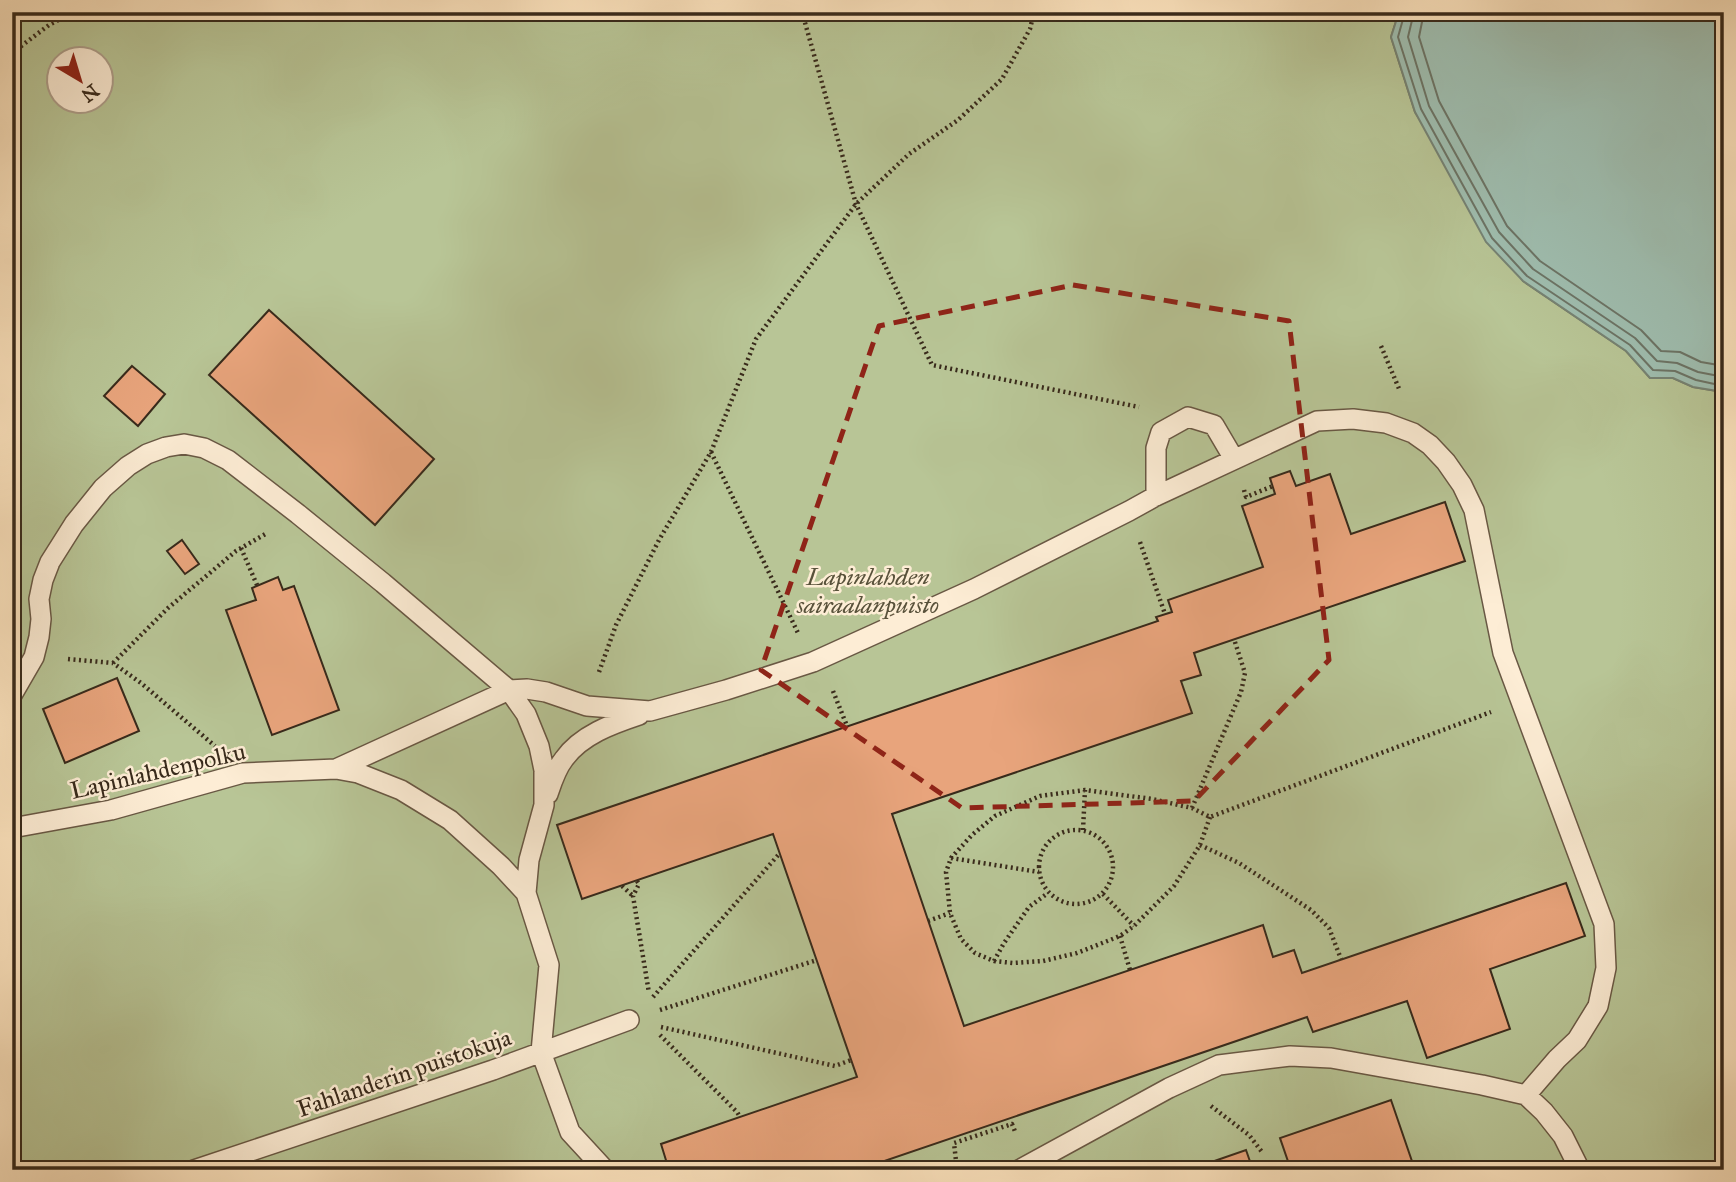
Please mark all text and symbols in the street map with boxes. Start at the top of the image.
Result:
north arrow [46,46,116,116]
text: N [77,79,104,107]
park label: Lapinlahden sairaalanpuisto [796,562,939,620]
street label: Lapinlahdenpolku [67,736,249,806]
street label: Fahlanderin puistokuja [293,1022,516,1124]

